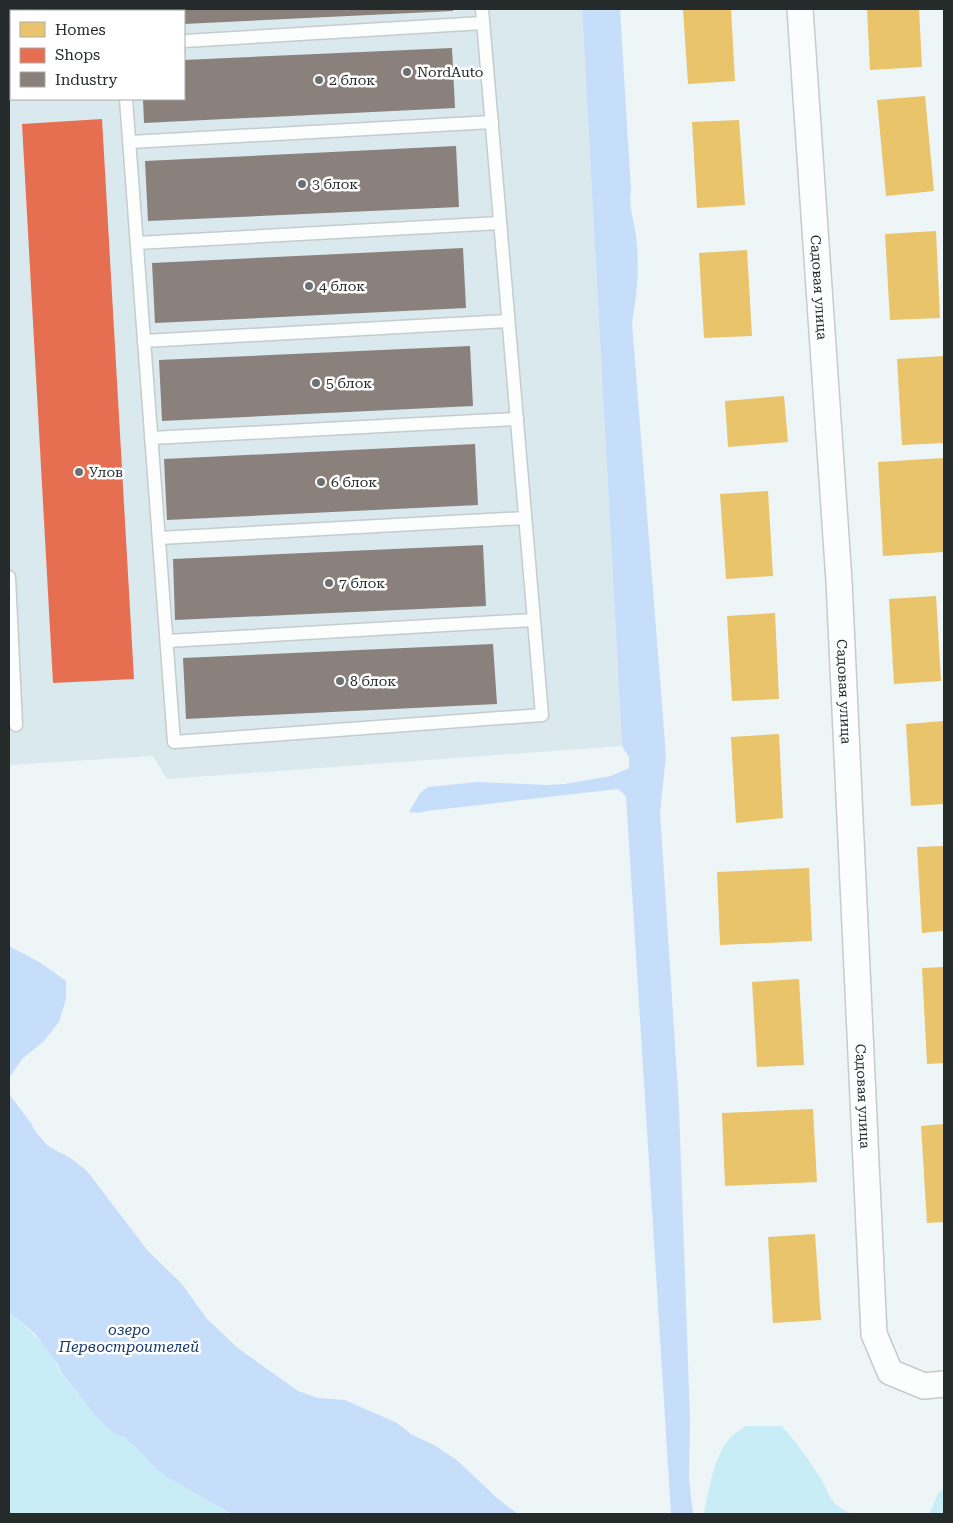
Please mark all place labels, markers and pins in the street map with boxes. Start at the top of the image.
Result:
place label: NordAuto [417,64,483,80]
marker: NordAuto [401,66,413,78]
place label: 2 блок [329,72,375,88]
marker: 2 блок [313,74,325,86]
place label: 3 блок [312,176,358,192]
marker: 3 блок [296,178,308,190]
place label: 4 блок [319,278,365,294]
marker: 4 блок [303,280,315,292]
place label: 5 блок [326,375,372,391]
marker: 5 блок [310,377,322,389]
place label: Улов [89,464,123,480]
marker: Улов [73,466,85,478]
place label: 6 блок [331,474,377,490]
marker: 6 блок [315,476,327,488]
place label: 7 блок [339,575,385,591]
marker: 7 блок [323,577,335,589]
place label: 8 блок [350,673,396,689]
marker: 8 блок [334,675,346,687]

